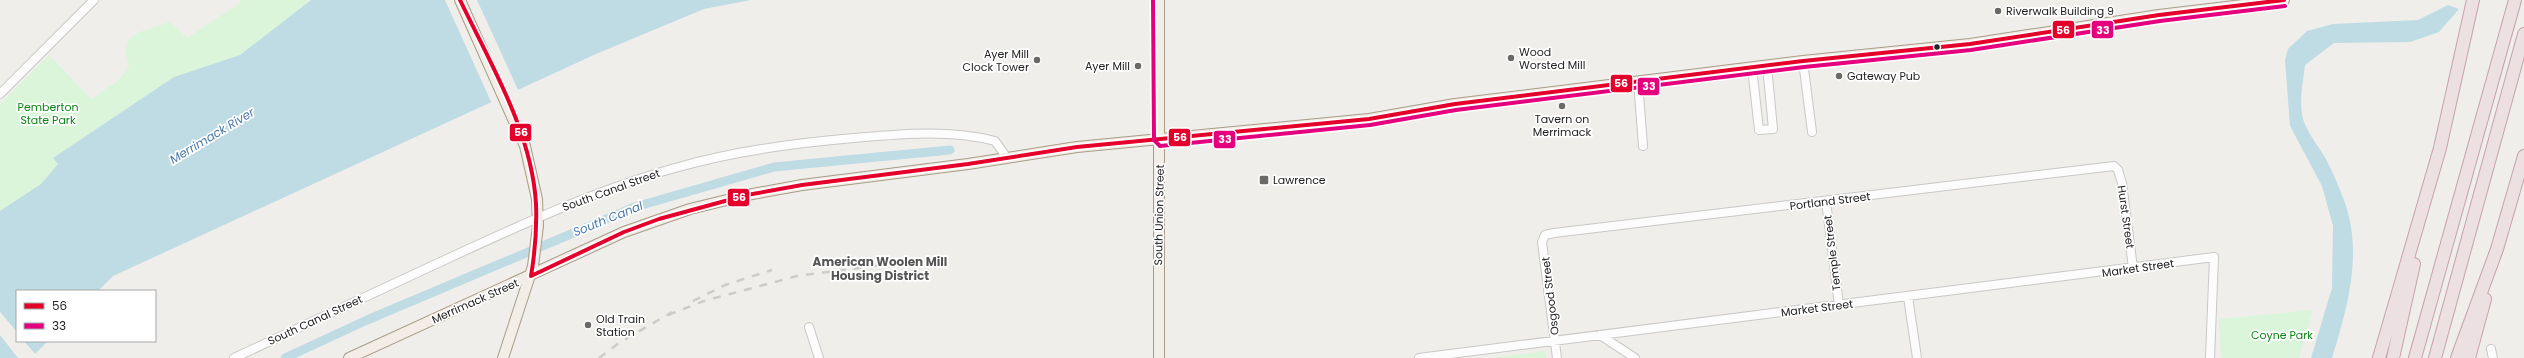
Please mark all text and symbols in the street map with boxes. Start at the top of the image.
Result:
place label: Riverwalk Building 9 [2006,3,2114,19]
marker: Riverwalk Building 9 [1993,6,2003,16]
line badge: 56 [2052,20,2075,39]
line badge: 33 [2091,20,2114,39]
text: 56 [2056,22,2070,38]
text: 33 [2096,22,2110,38]
unlabelled marker [1932,42,1942,52]
place label: Wood Worsted Mill [1519,44,1585,73]
place label: Ayer Mill Clock Tower [963,46,1029,75]
marker: Wood Worsted Mill [1506,53,1516,63]
marker: Ayer Mill Clock Tower [1032,55,1042,65]
place label: Ayer Mill [1085,58,1130,74]
marker: Ayer Mill [1133,61,1143,71]
place label: Gateway Pub [1847,68,1920,84]
marker: Gateway Pub [1834,71,1844,81]
line badge: 56 [1610,74,1633,93]
text: 56 [1614,75,1628,91]
line badge: 33 [1637,77,1660,96]
text: 33 [1642,78,1656,94]
park label: Pemberton State Park [18,99,78,128]
marker: Tavern on Merrimack [1557,101,1567,111]
water label: Merrimack River [166,103,258,168]
place label: Tavern on Merrimack [1533,111,1591,140]
line badge: 56 [509,123,532,142]
text: 56 [514,124,528,140]
line badge: 56 [1168,128,1191,147]
text: 56 [1173,129,1187,145]
line badge: 33 [1213,130,1236,149]
text: 33 [1218,131,1232,147]
street label: South Union Street [1150,164,1168,266]
street label: South Canal Street [560,165,662,215]
place label: Lawrence [1273,172,1326,188]
marker: Lawrence [1258,174,1270,186]
street label: Hurst Street [2114,184,2138,250]
line badge: 56 [727,188,750,207]
street label: Portland Street [1789,188,1871,214]
text: 56 [732,189,746,205]
water label: South Canal [570,197,645,240]
street label: Temple Street [1819,214,1845,292]
district label: American Woolen Mill Housing District [813,253,947,284]
street label: Market Street [2101,255,2175,281]
street label: Osgood Street [1537,256,1563,336]
street label: Merrimack Street [429,275,521,327]
legend [16,290,156,342]
street label: South Canal Street [265,291,365,349]
street label: Market Street [1780,296,1854,320]
text: 56 [52,297,67,314]
place label: Old Train Station [596,311,645,340]
text: 33 [52,317,66,334]
marker: Old Train Station [583,320,593,330]
park label: Coyne Park [2251,327,2313,343]

